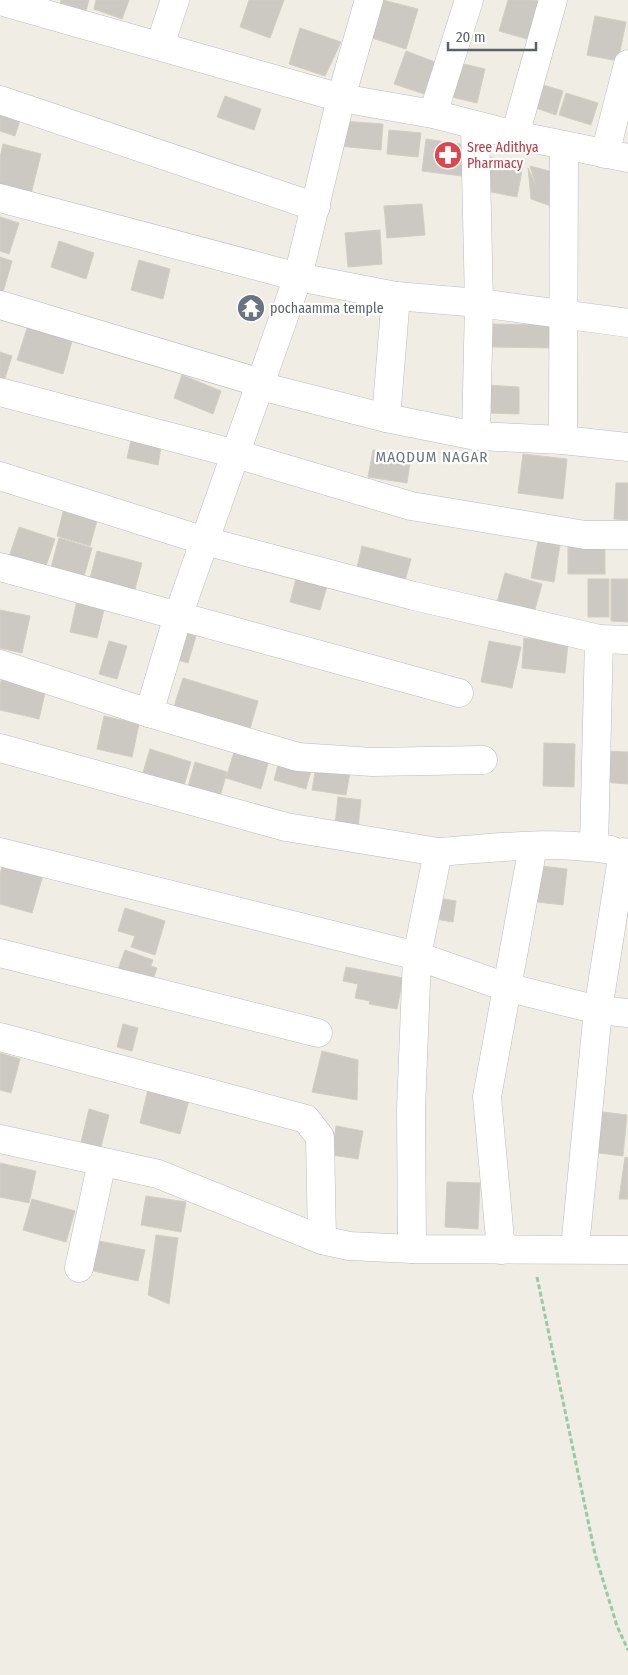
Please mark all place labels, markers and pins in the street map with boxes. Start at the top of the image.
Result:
place label: Sree Adithya Pharmacy [467,139,539,172]
pharmacy icon: Sree Adithya Pharmacy [433,140,463,170]
temple icon: pochaamma temple [236,293,266,323]
place label: pochaamma temple [270,300,384,317]

